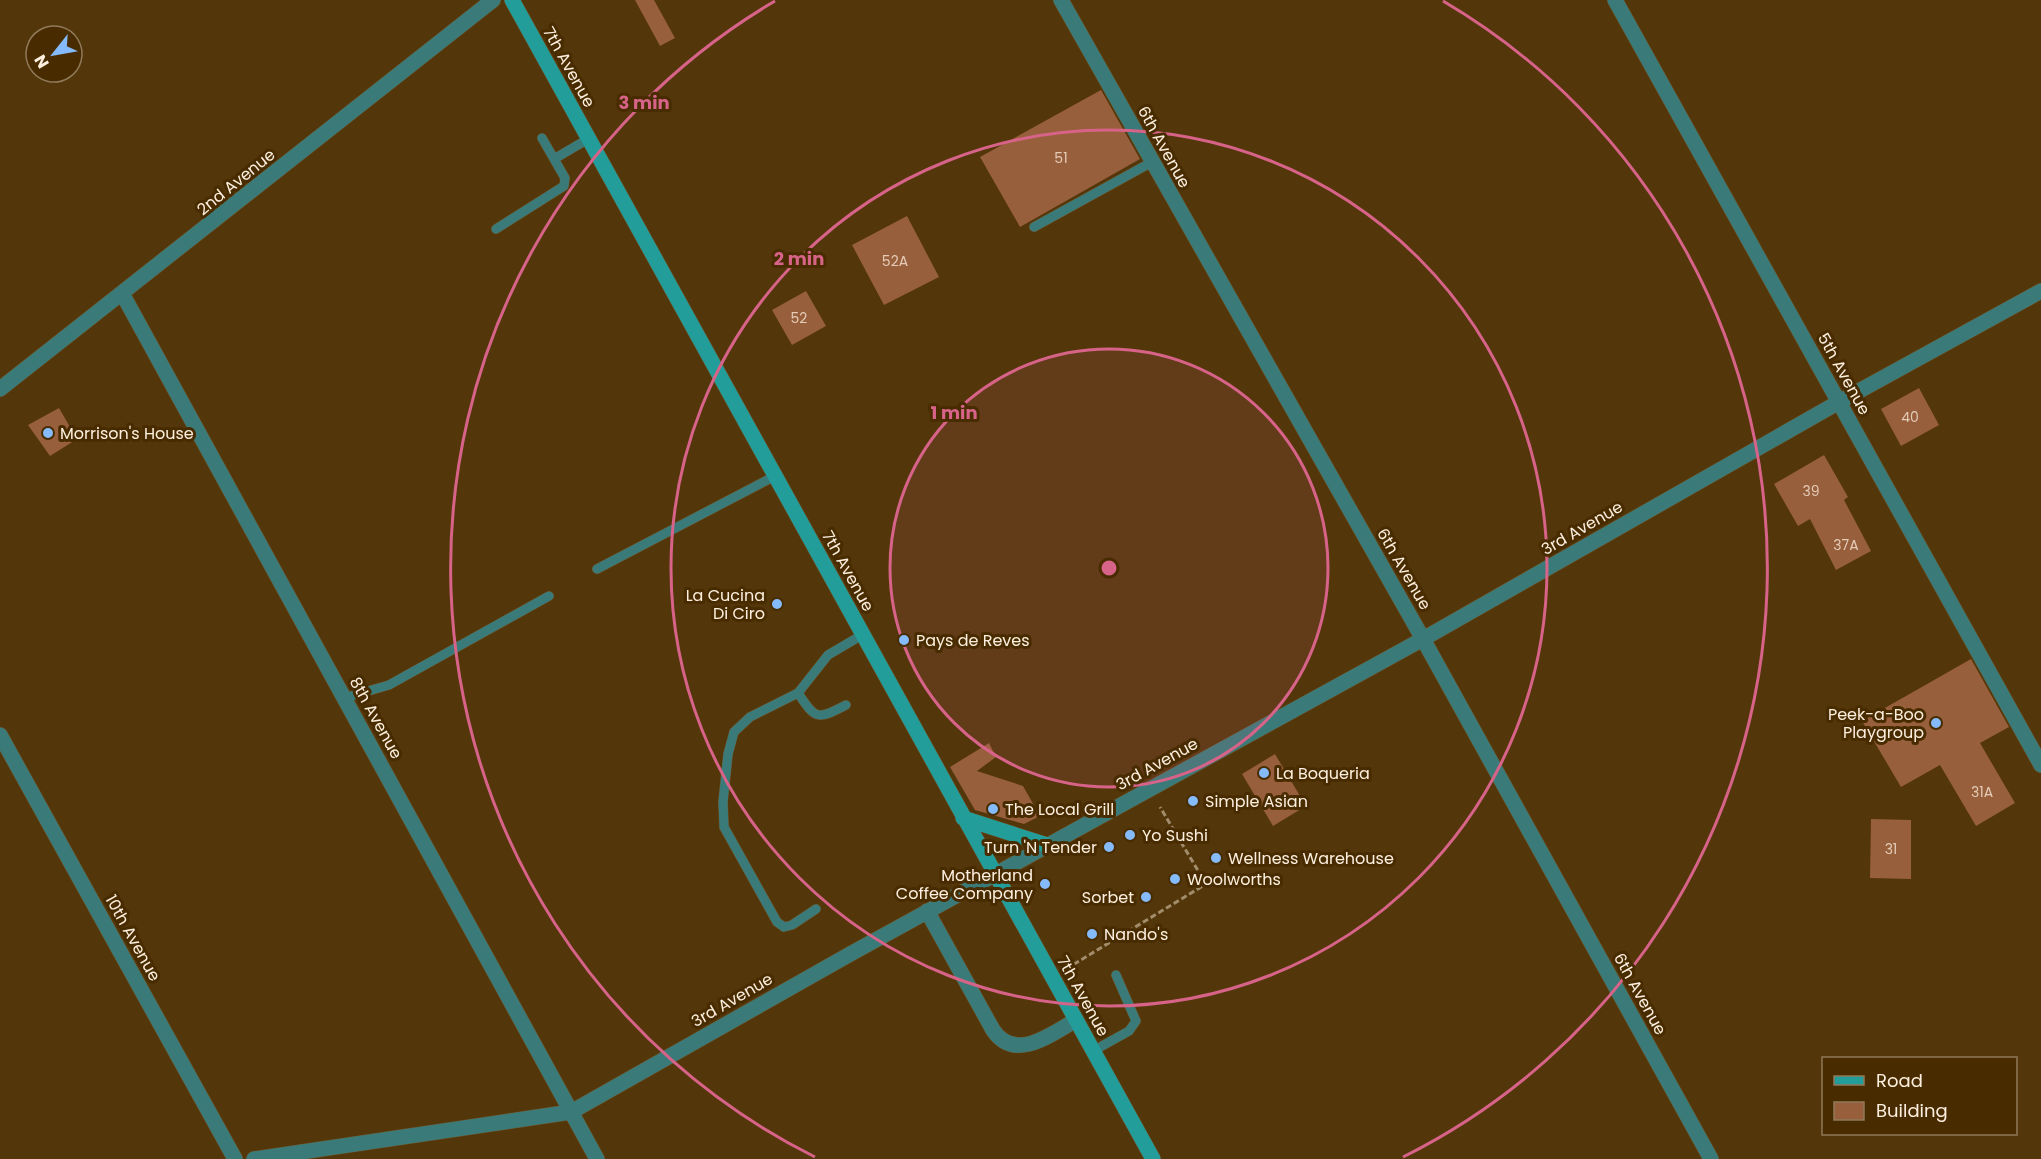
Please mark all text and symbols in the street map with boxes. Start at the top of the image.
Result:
street label: 7th Avenue [537,22,601,112]
north arrow [24,24,84,84]
text: N [29,50,55,73]
text: 3 min [618,90,670,115]
street label: 6th Avenue [1132,102,1196,192]
street label: 2nd Avenue [192,143,280,221]
house number: 51 [1054,148,1068,168]
text: 2 min [774,246,824,271]
house number: 52A [882,251,908,271]
house number: 52 [791,308,807,328]
street label: 5th Avenue [1812,329,1876,419]
text: 1 min [930,400,978,425]
house number: 40 [1901,407,1919,427]
place label: Morrison's House [60,422,194,445]
marker: Morrison's House [41,426,55,440]
house number: 39 [1802,481,1820,501]
street label: 3rd Avenue [1537,495,1627,561]
street label: 6th Avenue [1371,524,1437,614]
street label: 7th Avenue [816,526,880,616]
house number: 37A [1833,535,1859,555]
centre of rings [1099,558,1119,578]
place label: La Cucina Di Ciro [686,584,765,625]
marker: La Cucina Di Ciro [770,597,784,611]
place label: Pays de Reves [916,629,1030,652]
marker: Pays de Reves [897,633,911,647]
street label: 8th Avenue [344,673,408,763]
place label: Peek-a-Boo Playgroup [1828,703,1924,744]
marker: Peek-a-Boo Playgroup [1929,716,1943,730]
street label: 3rd Avenue [1112,732,1202,796]
place label: La Boqueria [1276,762,1370,785]
marker: La Boqueria [1257,766,1271,780]
house number: 31A [1971,782,1993,802]
place label: Simple Asian [1205,790,1308,813]
marker: Simple Asian [1186,794,1200,808]
place label: The Local Grill [1005,798,1114,821]
marker: The Local Grill [986,802,1000,816]
place label: Yo Sushi [1142,824,1208,847]
marker: Yo Sushi [1123,828,1137,842]
place label: Turn 'N Tender [984,836,1097,859]
house number: 31 [1885,839,1897,859]
marker: Turn 'N Tender [1102,840,1116,854]
place label: Wellness Warehouse [1228,847,1394,870]
marker: Wellness Warehouse [1209,851,1223,865]
place label: Motherland Coffee Company [896,864,1033,905]
place label: Woolworths [1187,868,1281,891]
marker: Woolworths [1168,872,1182,886]
marker: Motherland Coffee Company [1038,877,1052,891]
place label: Sorbet [1082,886,1134,909]
marker: Sorbet [1139,890,1153,904]
street label: 10th Avenue [100,891,166,985]
place label: Nando's [1104,923,1168,946]
marker: Nando's [1085,927,1099,941]
street label: 6th Avenue [1608,949,1672,1039]
street label: 7th Avenue [1051,951,1115,1041]
street label: 3rd Avenue [687,967,777,1033]
legend [1822,1057,2017,1135]
text: Road [1876,1068,1923,1093]
text: Building [1876,1098,1948,1123]

